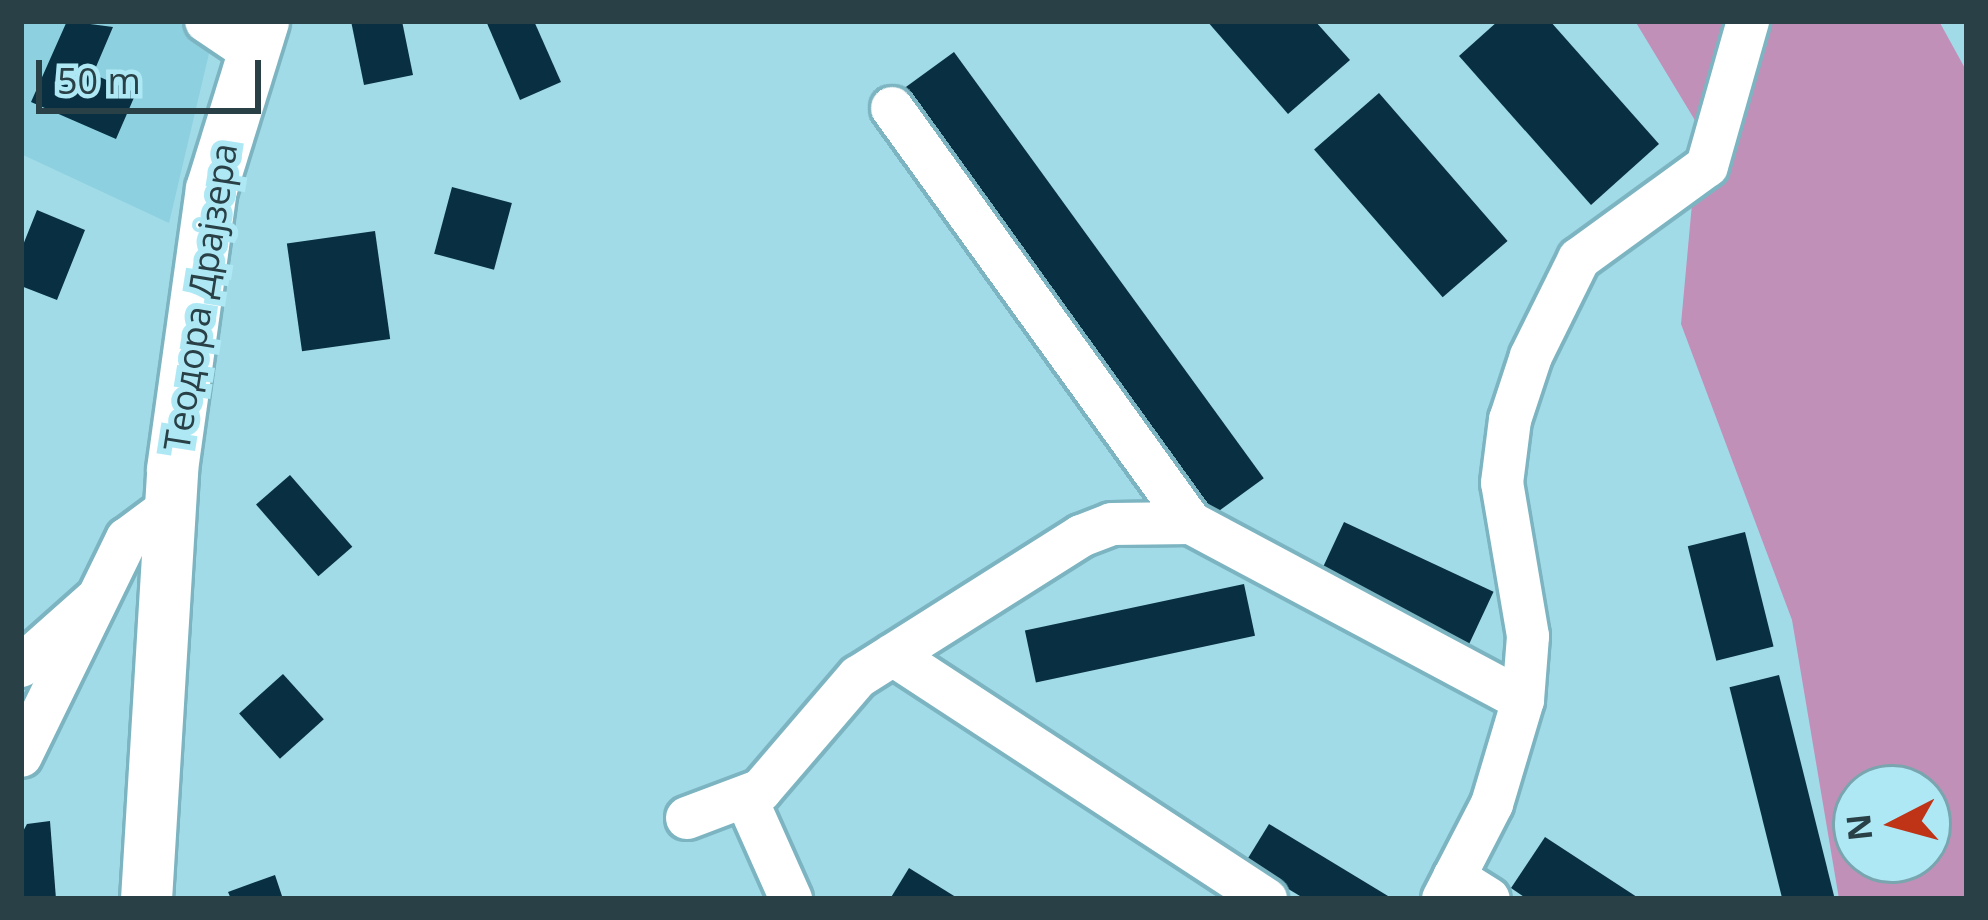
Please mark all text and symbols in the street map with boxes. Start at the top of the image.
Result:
scale bar [42,36,267,110]
text: 50 m [57,56,141,105]
street label: Теодора Драјзера [154,140,246,454]
north arrow [1832,764,1952,884]
text: N [1835,812,1882,843]

